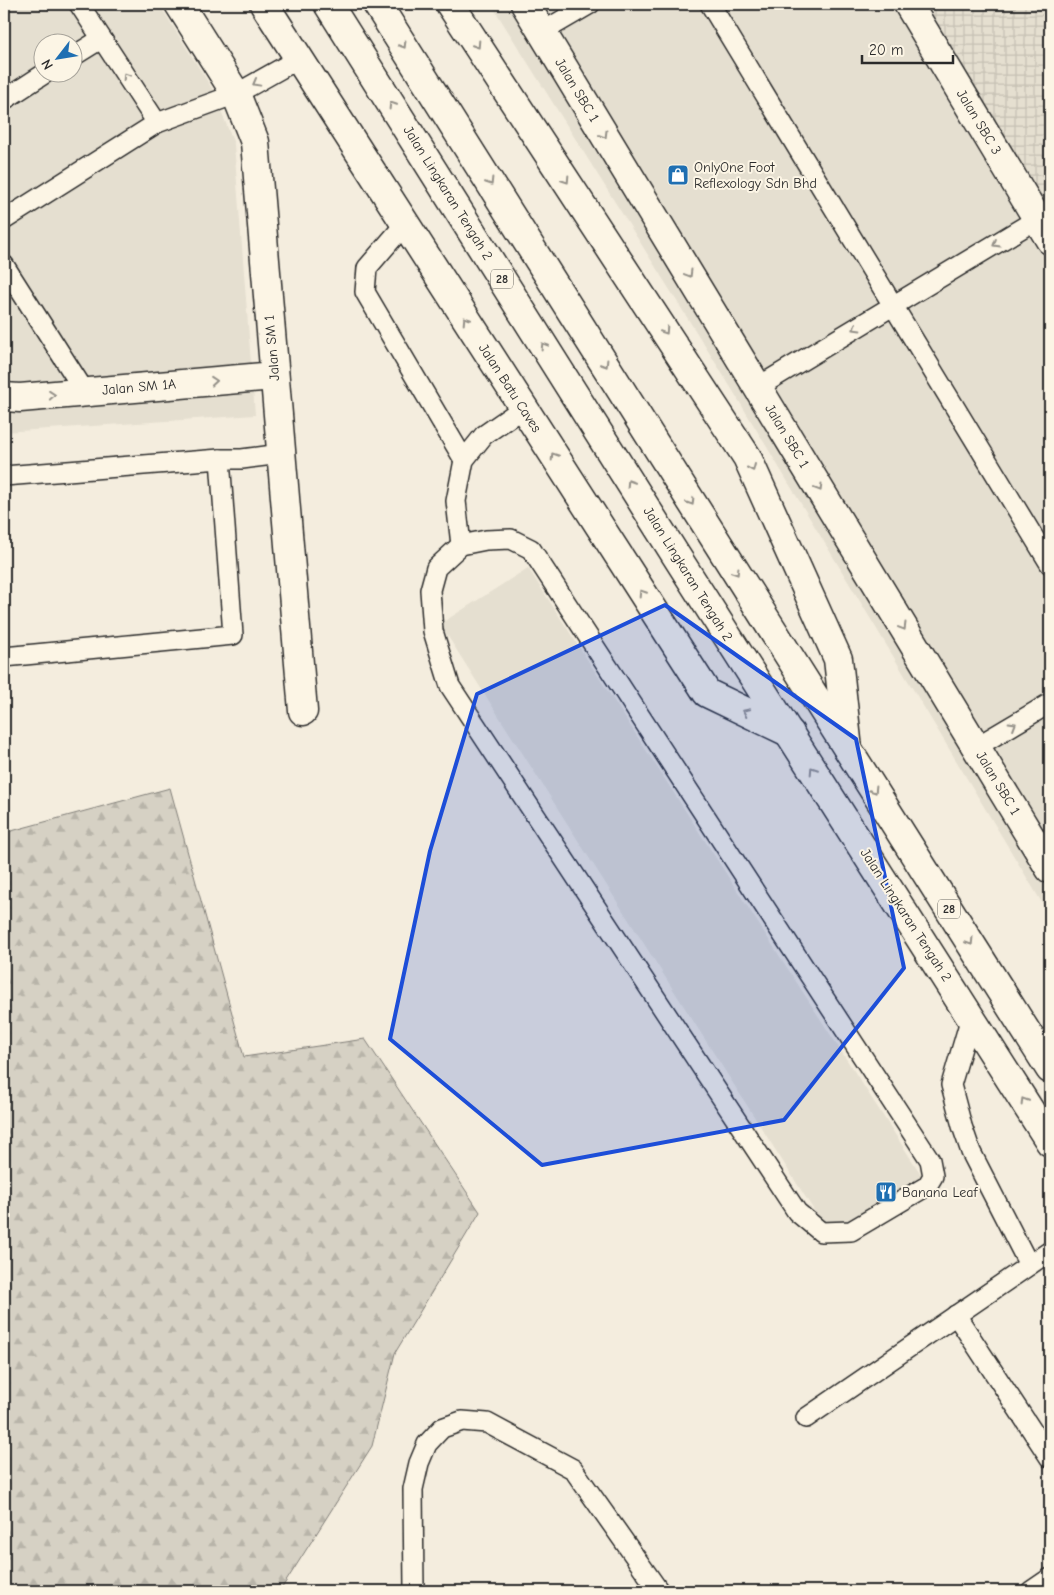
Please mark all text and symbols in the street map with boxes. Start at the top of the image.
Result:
north arrow [32,32,82,82]
scale bar [862,32,953,64]
one-way arrow [470,39,480,48]
one-way arrow [397,40,407,49]
text: 20 m [869,41,903,59]
street label: Jalan SBC 1 [551,55,603,125]
text: N [38,56,57,73]
one-way arrow [123,73,133,82]
one-way arrow [252,76,261,86]
street label: Jalan SBC 3 [953,86,1005,158]
one-way arrow [389,101,398,110]
street label: Jalan Lingkaran Tengah 2 [400,123,496,263]
one-way arrow [598,130,608,139]
place label: OnlyOne Foot Reflexology Sdn Bhd [694,159,817,192]
shop icon: OnlyOne Foot Reflexology Sdn Bhd [666,163,690,187]
one-way arrow [560,175,569,184]
one-way arrow [484,177,493,186]
one-way arrow [992,238,1001,248]
one-way arrow [682,269,692,278]
road number: 28 [491,270,513,288]
street label: Jalan SM 1 [261,314,283,382]
one-way arrow [463,316,472,325]
one-way arrow [853,321,862,331]
one-way arrow [658,325,668,334]
street label: Jalan Batu Caves [475,340,545,436]
one-way arrow [540,342,550,351]
one-way arrow [598,359,608,368]
street label: Jalan SM 1A [101,375,177,399]
one-way arrow [210,376,218,387]
one-way arrow [49,390,57,401]
street label: Jalan SBC 1 [761,401,813,471]
one-way arrow [551,453,560,462]
one-way arrow [746,463,757,472]
one-way arrow [627,480,637,489]
one-way arrow [812,482,822,491]
one-way arrow [685,496,695,505]
street label: Jalan Lingkaran Tengah 2 [640,504,736,644]
one-way arrow [729,567,739,576]
one-way arrow [639,589,648,599]
one-way arrow [896,621,906,630]
one-way arrow [742,708,751,718]
one-way arrow [1008,722,1017,732]
street label: Jalan SBC 1 [972,748,1024,818]
one-way arrow [810,766,819,775]
one-way arrow [868,785,877,794]
street label: Jalan Lingkaran Tengah 2 [857,845,955,985]
road number: 28 [938,900,960,919]
one-way arrow [964,937,974,946]
one-way arrow [1021,1097,1030,1106]
restaurant icon: Banana Leaf [874,1180,898,1204]
place label: Banana Leaf [902,1184,979,1201]

